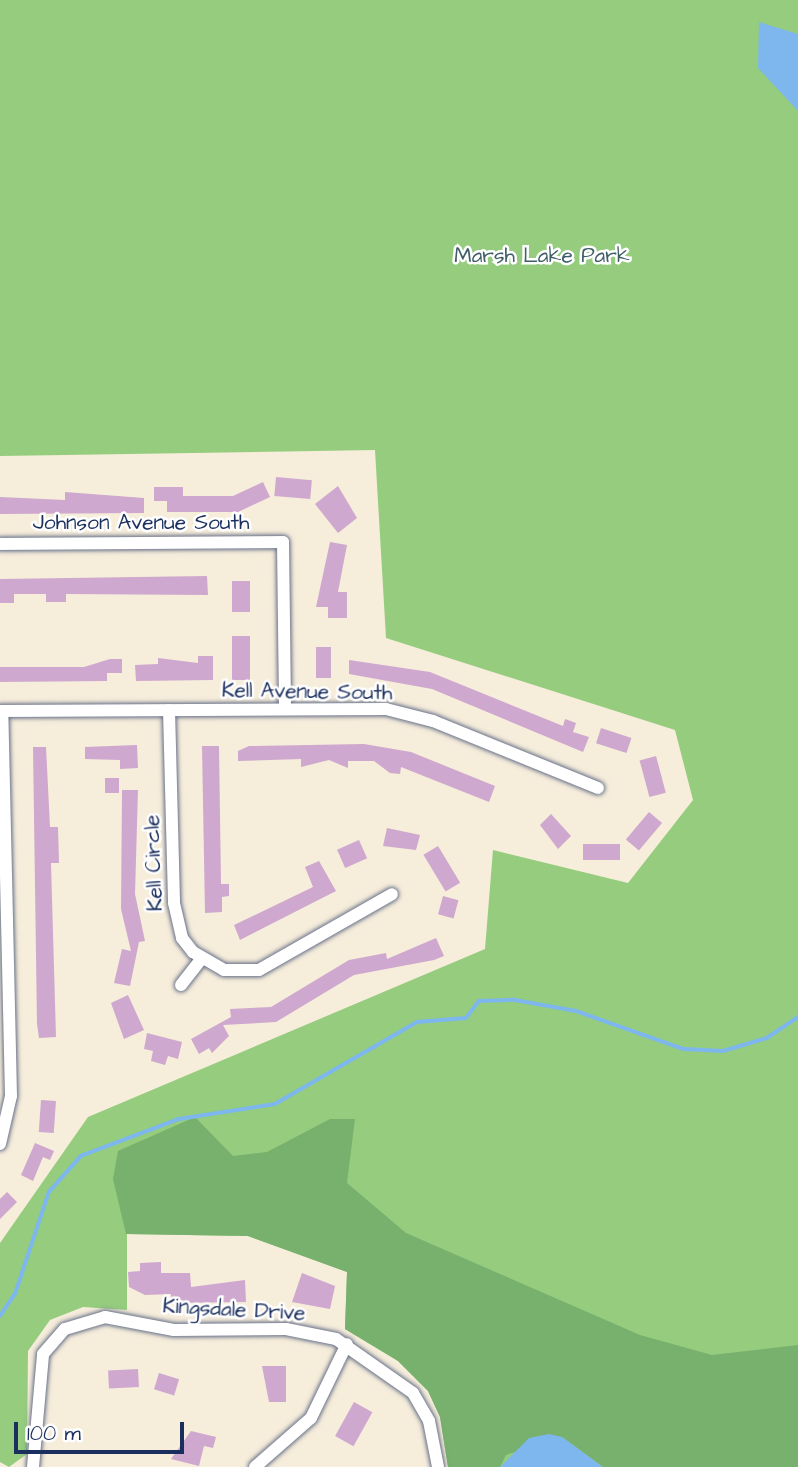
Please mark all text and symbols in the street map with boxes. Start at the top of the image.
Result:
park label: Marsh Lake Park [454,243,630,269]
street label: Johnson Avenue South [33,510,249,536]
street label: Kell Avenue South [222,678,392,706]
street label: Kell Circle [140,814,168,912]
street label: Kingsdale Drive [162,1294,306,1326]
scale bar [18,1408,187,1452]
text: 100 m [27,1419,81,1448]

